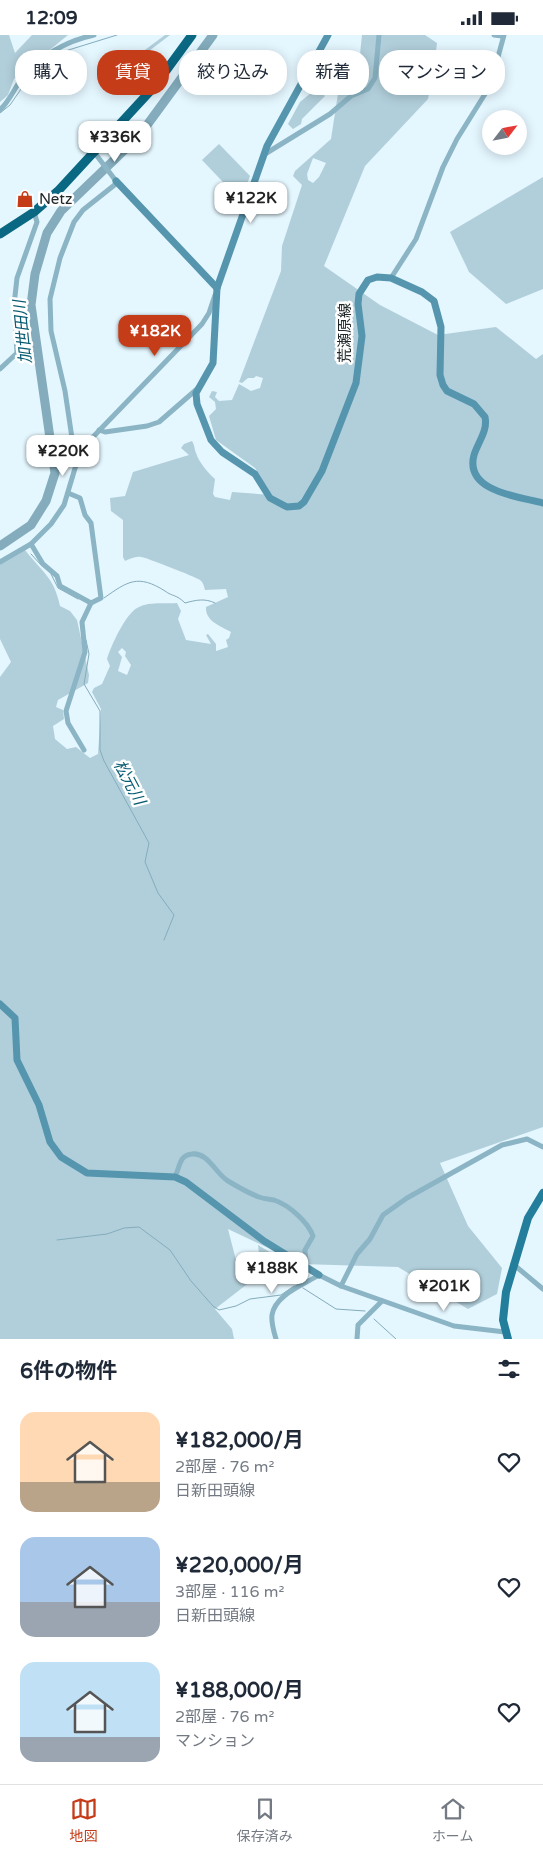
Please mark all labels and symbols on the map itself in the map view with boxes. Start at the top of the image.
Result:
north arrow [482,110,528,155]
pin: ¥336K [80,121,150,163]
pin: ¥122K [216,181,286,224]
shop icon: Netz [15,189,35,209]
place label: Netz [39,190,73,208]
water label: 加世田川 [9,297,36,365]
street label: 荒瀬原線 [336,303,354,363]
pin: ¥182K [120,315,190,357]
pin: ¥220K [28,435,98,477]
water label: 松元川 [109,757,150,810]
pin: ¥188K [237,1251,307,1294]
pin: ¥201K [409,1269,479,1312]

